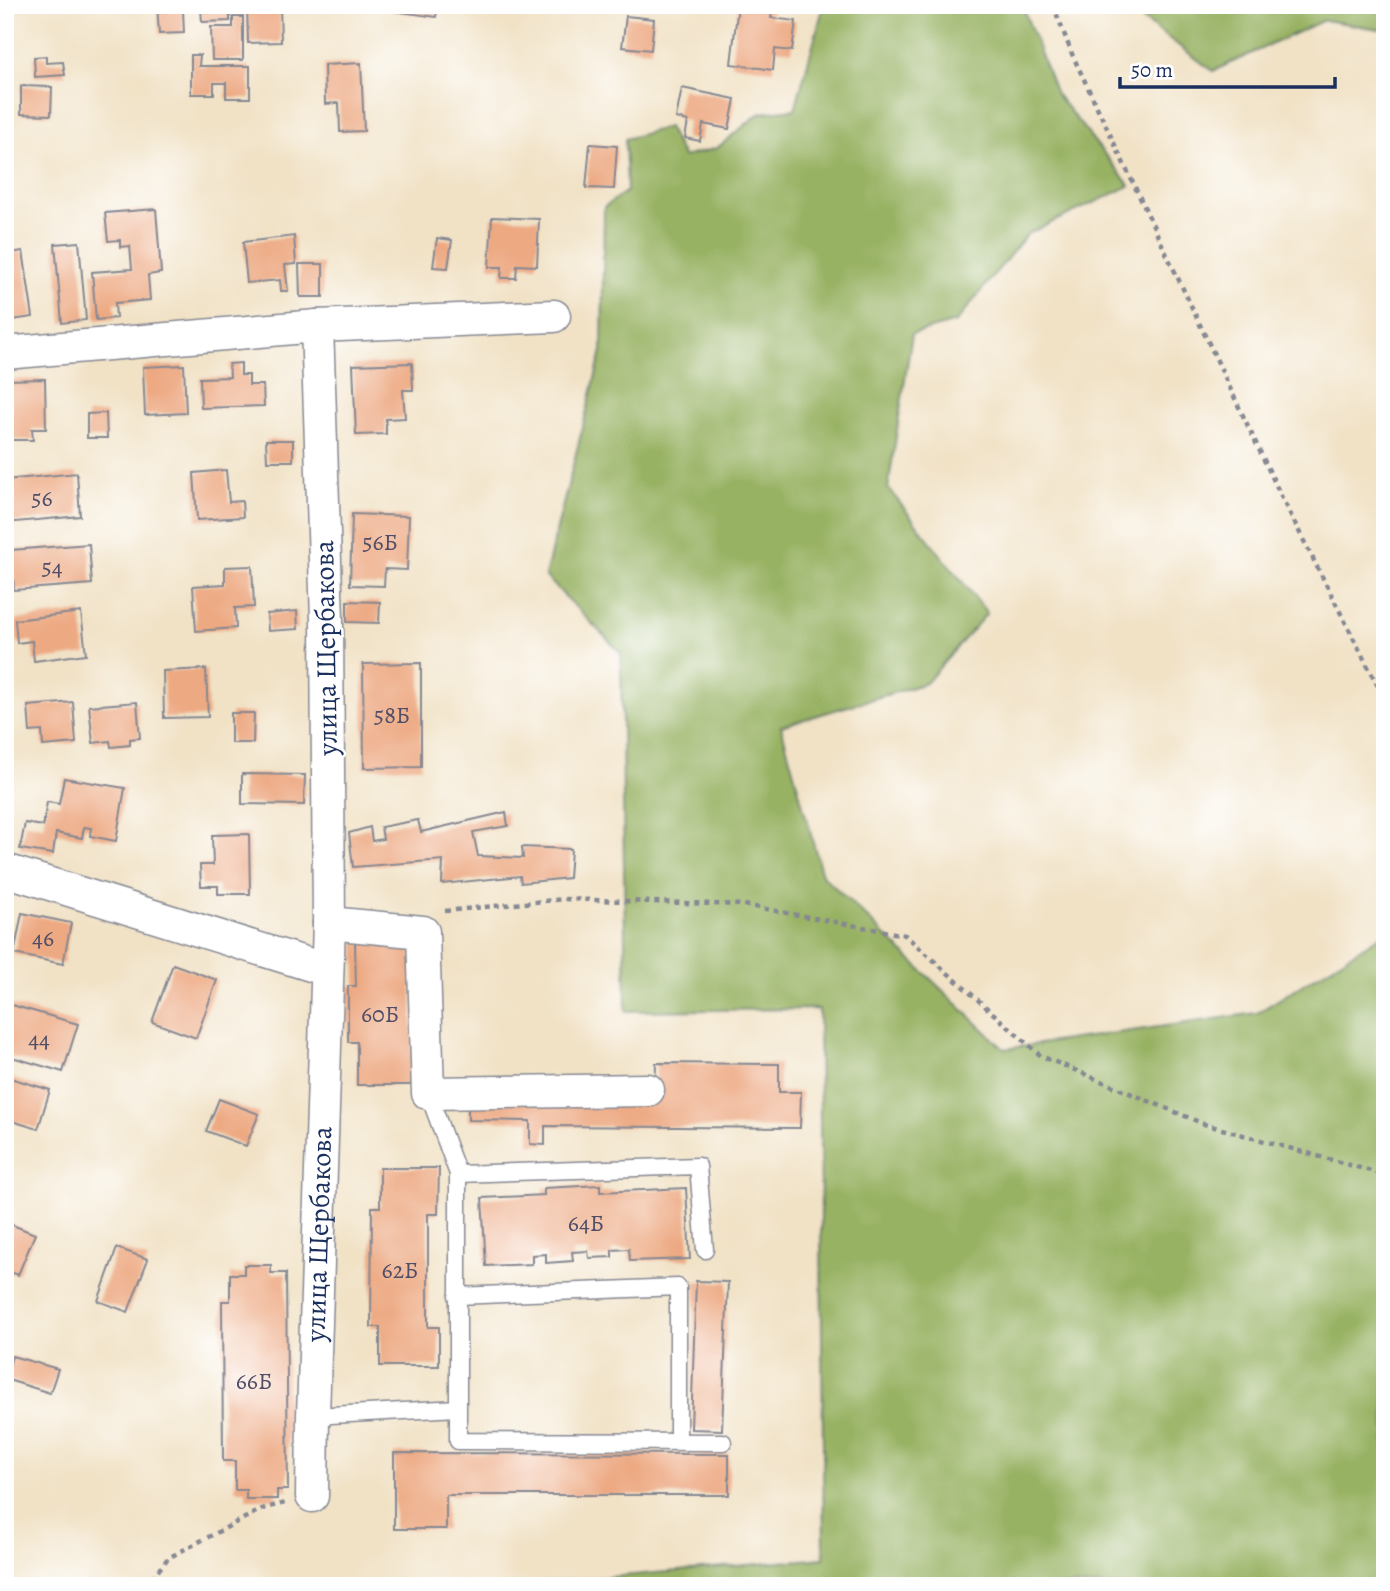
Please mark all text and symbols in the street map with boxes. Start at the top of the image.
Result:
scale bar [1120,46,1336,90]
text: 50 m [1131,56,1173,84]
house number: 56 [31,482,53,514]
house number: 56Б [362,526,398,558]
street label: улица Щербакова [305,540,347,757]
house number: 54 [41,551,63,583]
house number: 58Б [374,699,410,731]
house number: 46 [32,922,54,954]
house number: 60Б [361,998,399,1030]
house number: 44 [28,1023,50,1055]
street label: улица Щербакова [296,1126,341,1343]
house number: 64Б [568,1207,604,1239]
house number: 62Б [382,1254,418,1286]
house number: 66Б [236,1365,272,1397]

